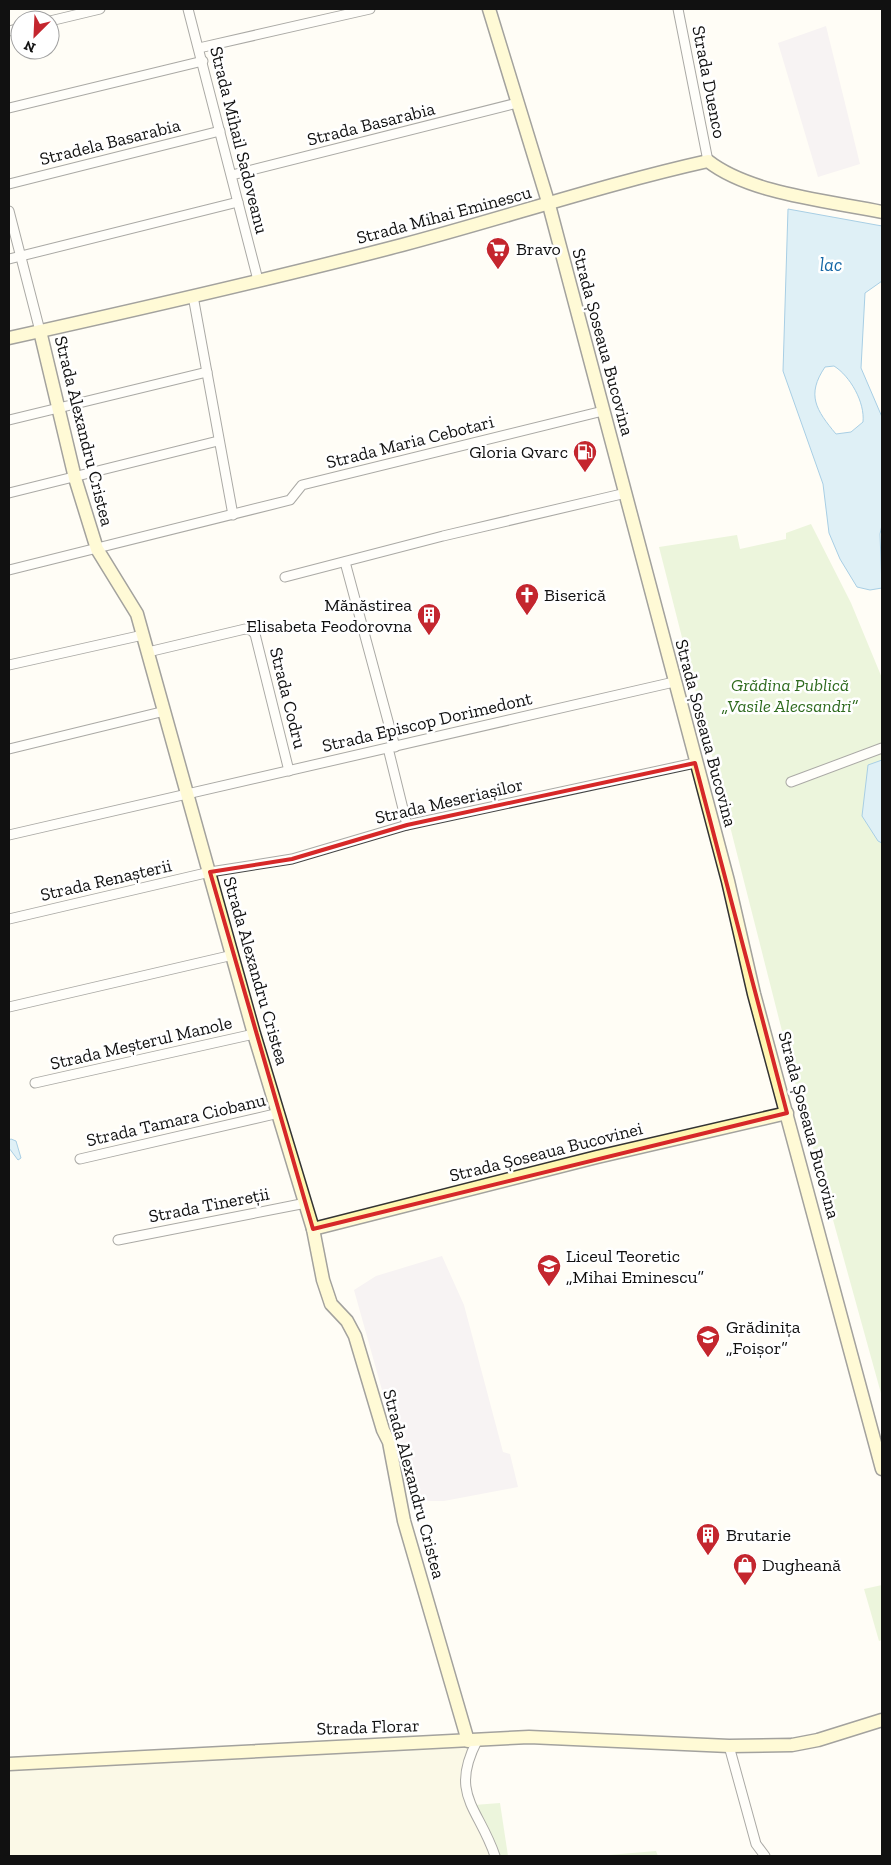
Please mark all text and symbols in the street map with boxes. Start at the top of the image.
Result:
north arrow [10,10,60,60]
street label: Strada Duenco [687,24,731,140]
text: N [21,36,38,56]
street label: Strada Mihail Sadoveanu [205,44,273,236]
street label: Strada Basarabia [305,97,437,151]
street label: Stradela Basarabia [37,114,183,170]
street label: Strada Mihai Eminescu [354,181,534,249]
supermarket icon: Bravo [485,236,511,270]
place label: Bravo [516,238,561,260]
street label: Strada Șoseaua Bucovina [567,246,639,439]
water label: lac [820,253,842,276]
street label: Strada Alexandru Cristea [50,334,118,529]
street label: Strada Maria Cebotari [324,411,496,473]
fuel station icon: Gloria Qvarc [572,439,598,473]
place label: Gloria Qvarc [469,441,568,463]
church icon: Biserică [514,582,540,616]
place label: Biserică [544,584,606,606]
place label: Mănăstirea Elisabeta Feodorovna [246,594,412,637]
building icon: Mănăstirea Elisabeta Feodorovna [416,602,442,636]
street label: Strada Șoseaua Bucovina [670,637,742,830]
street label: Strada Codru [265,645,311,751]
park label: Grădina Publică „Vasile Alecsandri” [721,674,859,717]
street label: Strada Episcop Dorimedont [320,687,534,757]
street label: Strada Meseriașilor [373,773,525,829]
street label: Strada Renașterii [38,854,174,906]
street label: Strada Alexandru Cristea [219,874,294,1068]
street label: Strada Meșterul Manole [48,1011,234,1075]
street label: Strada Șoseaua Bucovina [773,1029,845,1222]
street label: Strada Tamara Ciobanu [84,1089,268,1151]
street label: Strada Șoseaua Bucovinei [447,1117,645,1187]
street label: Strada Tinereții [147,1183,271,1227]
place label: Liceul Teoretic „Mihai Eminescu” [566,1245,704,1288]
school or university icon: Liceul Teoretic „Mihai Eminescu” [536,1253,562,1287]
place label: Grădinița „Foișor” [726,1316,801,1359]
school or university icon: Grădinița „Foișor” [695,1324,721,1358]
street label: Strada Alexandru Cristea [378,1387,450,1581]
building icon: Brutarie [695,1522,721,1556]
place label: Brutarie [726,1524,791,1546]
shop icon: Dugheană [732,1552,758,1586]
place label: Dugheană [762,1554,841,1576]
street label: Strada Florar [316,1714,420,1740]

